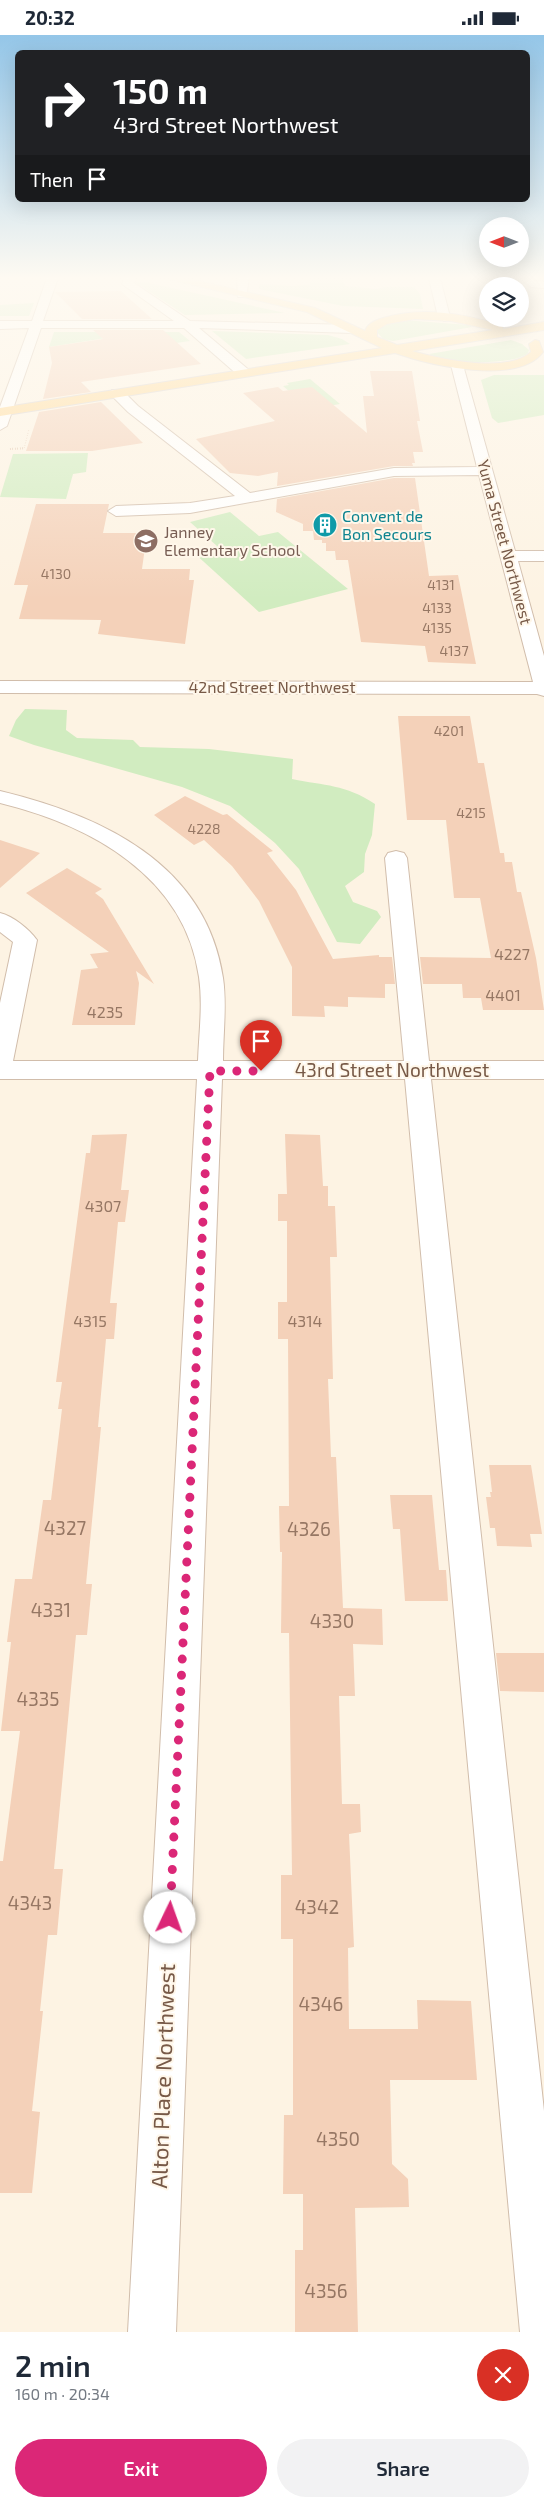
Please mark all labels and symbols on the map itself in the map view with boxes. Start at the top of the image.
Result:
north arrow [479,217,529,267]
street label: Yuma Street Northwest [474,457,537,626]
place label: Convent de Bon Secours [342,506,432,543]
building icon: Convent de Bon Secours [312,512,338,538]
place label: Janney Elementary School [164,522,300,559]
school or university icon: Janney Elementary School [133,528,159,554]
house number: 4130 [41,565,71,582]
house number: 4131 [427,576,455,593]
house number: 4133 [422,599,452,616]
house number: 4135 [422,619,452,636]
house number: 4137 [439,642,469,659]
street label: 42nd Street Northwest [188,677,356,696]
house number: 4201 [434,722,464,739]
house number: 4215 [456,804,486,821]
house number: 4228 [188,820,220,837]
house number: 4227 [494,944,530,963]
house number: 4401 [485,985,521,1004]
house number: 4235 [87,1002,123,1021]
pin [240,1020,282,1071]
street label: 43rd Street Northwest [295,1058,489,1081]
house number: 4307 [85,1196,121,1215]
house number: 4315 [73,1311,107,1330]
house number: 4314 [288,1311,323,1330]
house number: 4327 [44,1516,87,1539]
house number: 4326 [287,1517,331,1540]
house number: 4331 [31,1598,71,1621]
house number: 4330 [310,1609,354,1632]
house number: 4335 [17,1687,60,1710]
house number: 4343 [8,1891,52,1914]
position arrow [143,1891,195,1943]
house number: 4342 [295,1895,339,1918]
street label: Alton Place Northwest [145,1963,179,2189]
house number: 4346 [299,1992,343,2015]
house number: 4350 [316,2127,360,2150]
house number: 4356 [304,2279,348,2302]

